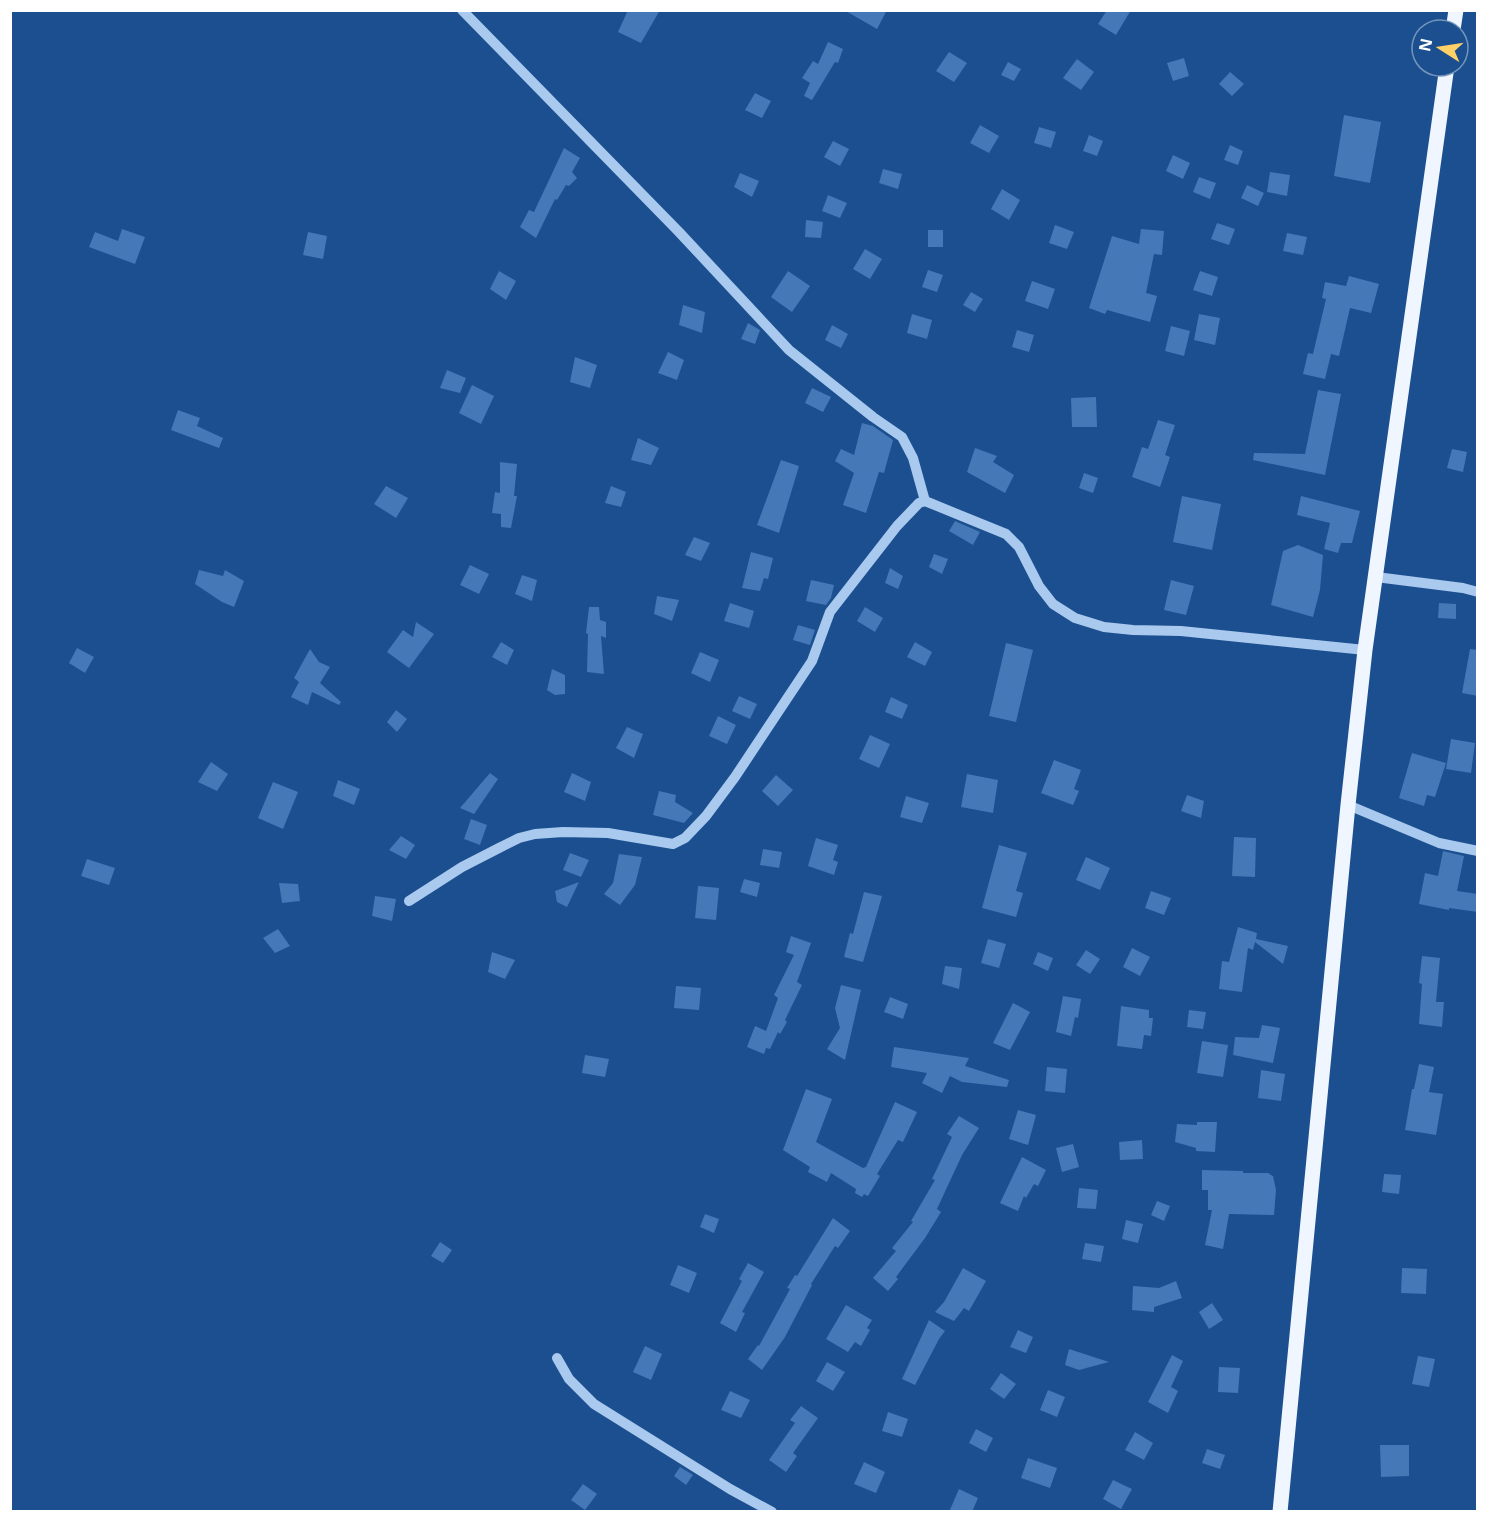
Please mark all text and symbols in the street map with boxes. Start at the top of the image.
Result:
north arrow [1410,18,1470,78]
text: N [1413,36,1437,54]

